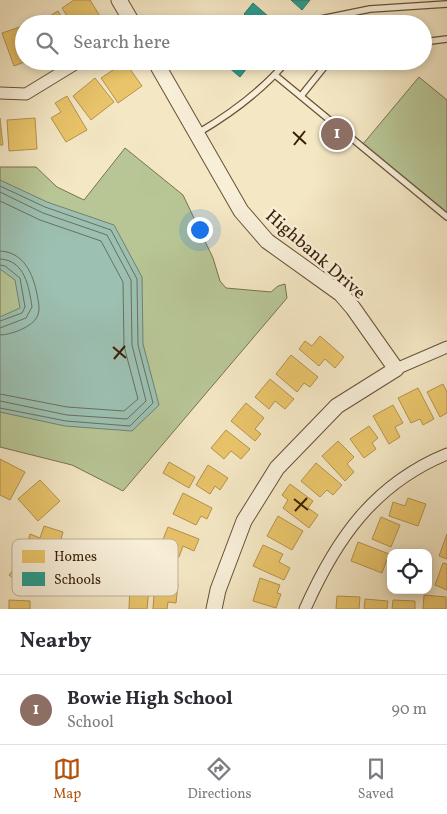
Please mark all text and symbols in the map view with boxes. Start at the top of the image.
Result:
search box [15,15,432,70]
icon: search [33,29,61,57]
text: Search here [73,30,170,56]
pin: 1 [321,115,353,153]
street label: Highbank Drive [259,204,371,306]
your location [187,217,213,243]
legend [12,539,178,596]
text: Homes [54,548,97,567]
map controls [387,549,432,594]
button: locate [387,549,432,594]
text: Schools [54,571,101,590]
text: Nearby [20,627,91,656]
text: Bowie High School [67,686,233,712]
text: 1 [33,699,39,721]
text: 90 m [391,699,427,721]
text: School [67,712,114,734]
tab: Map [53,755,81,804]
tab: Directions [187,755,252,804]
tab: Saved [358,755,394,804]

